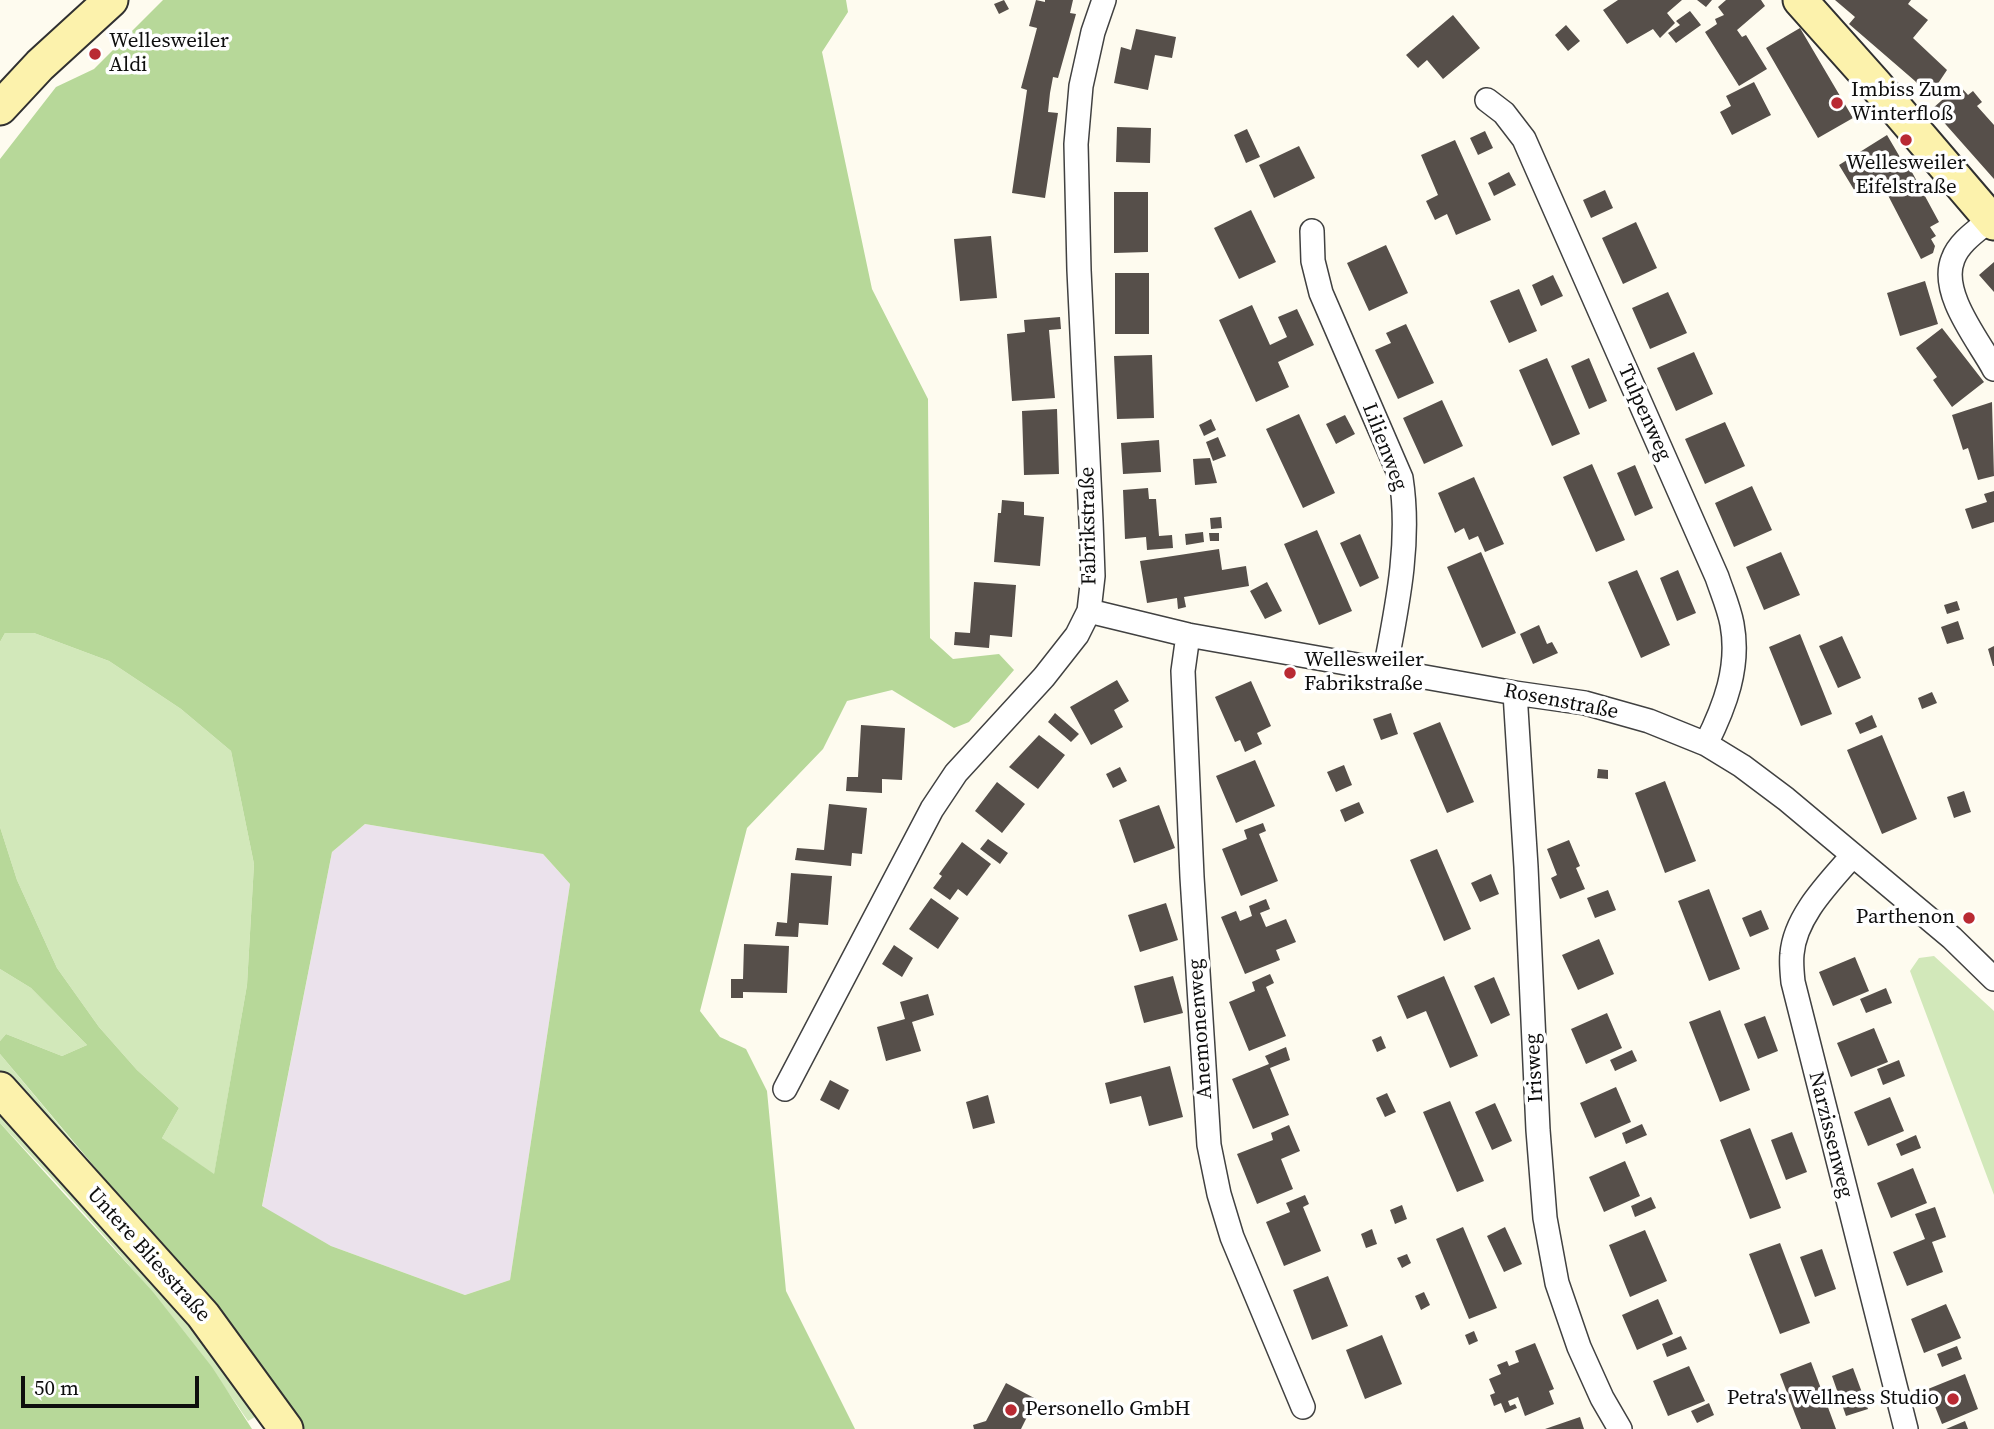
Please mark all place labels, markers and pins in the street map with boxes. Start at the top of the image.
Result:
place label: Wellesweiler Aldi [109,29,229,79]
marker: Wellesweiler Aldi [87,46,103,62]
place label: Imbiss Zum Winterfloß [1851,78,1962,128]
marker: Imbiss Zum Winterfloß [1829,95,1845,111]
marker: Wellesweiler Eifelstraße [1898,132,1914,148]
place label: Wellesweiler Eifelstraße [1846,151,1966,201]
place label: Wellesweiler Fabrikstraße [1304,648,1424,698]
marker: Wellesweiler Fabrikstraße [1282,665,1298,681]
place label: Parthenon [1856,905,1955,931]
marker: Parthenon [1961,910,1977,926]
place label: Petra's Wellness Studio [1727,1386,1939,1412]
marker: Petra's Wellness Studio [1945,1391,1961,1407]
place label: Personello GmbH [1025,1397,1191,1423]
marker: Personello GmbH [1003,1402,1019,1418]

